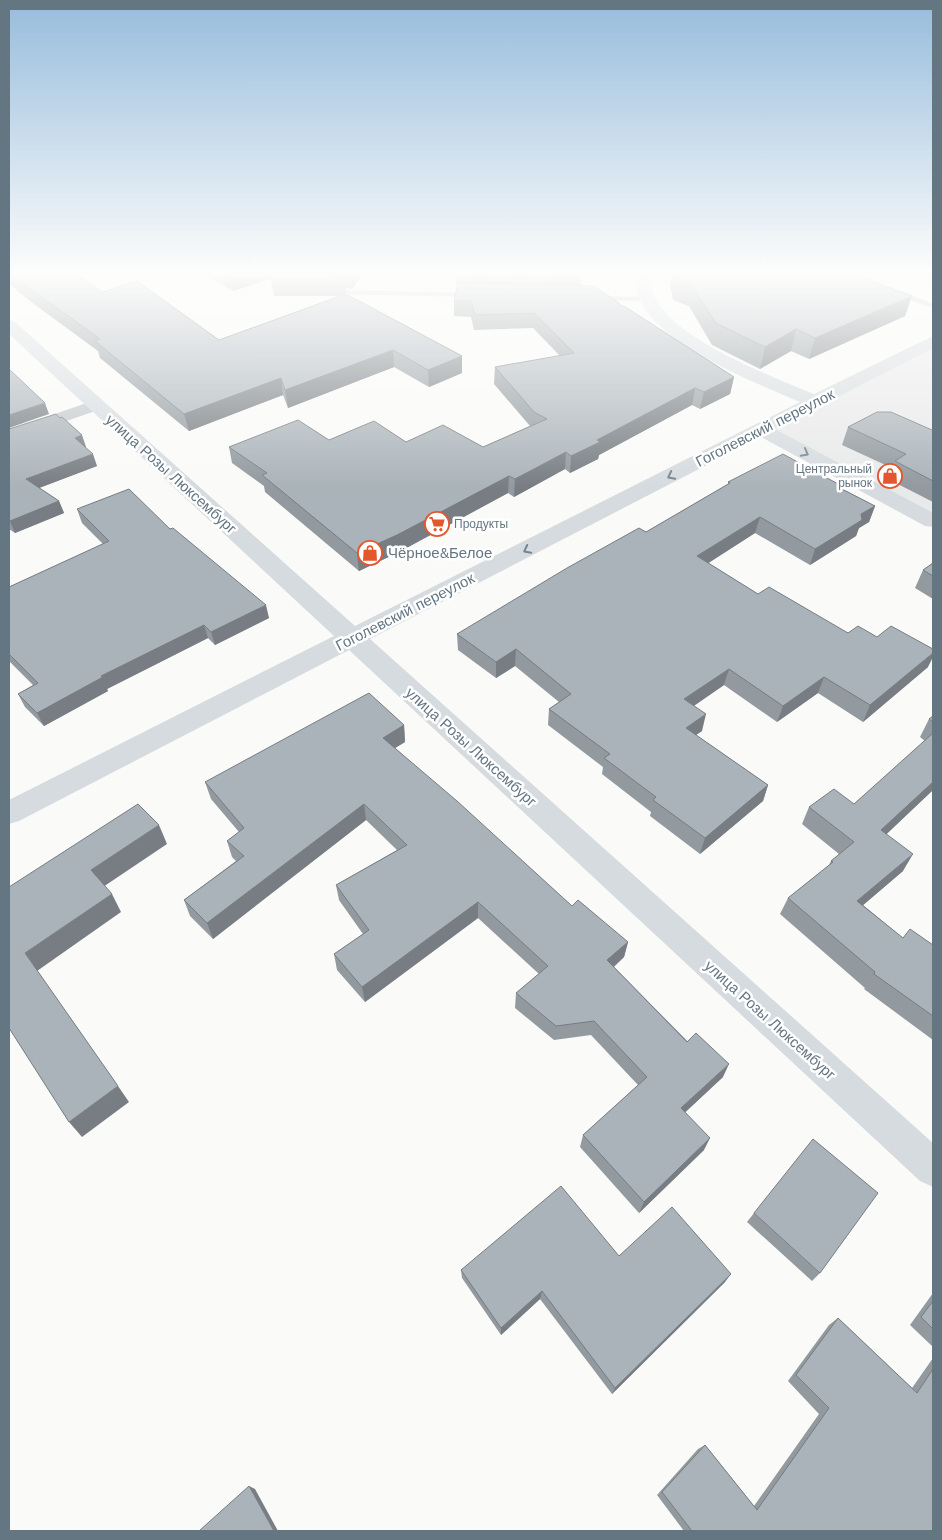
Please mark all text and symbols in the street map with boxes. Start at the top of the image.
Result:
street label: Гоголевский переулок [693,385,838,471]
street label: улица Розы Люксембург [102,410,241,538]
one-way arrow [799,447,808,457]
place label: Центральный рынок [796,462,873,490]
shop icon: Центральный рынок [877,463,903,489]
one-way arrow [668,470,677,480]
supermarket icon: Продукты [424,511,450,537]
place label: Продукты [454,517,508,531]
shop icon: Чёрное&Белое [357,540,383,566]
place label: Чёрное&Белое [388,544,492,562]
one-way arrow [523,544,532,554]
street label: Гоголевский переулок [333,569,478,655]
street label: улица Розы Люксембург [402,683,541,811]
street label: улица Розы Люксембург [701,956,840,1084]

